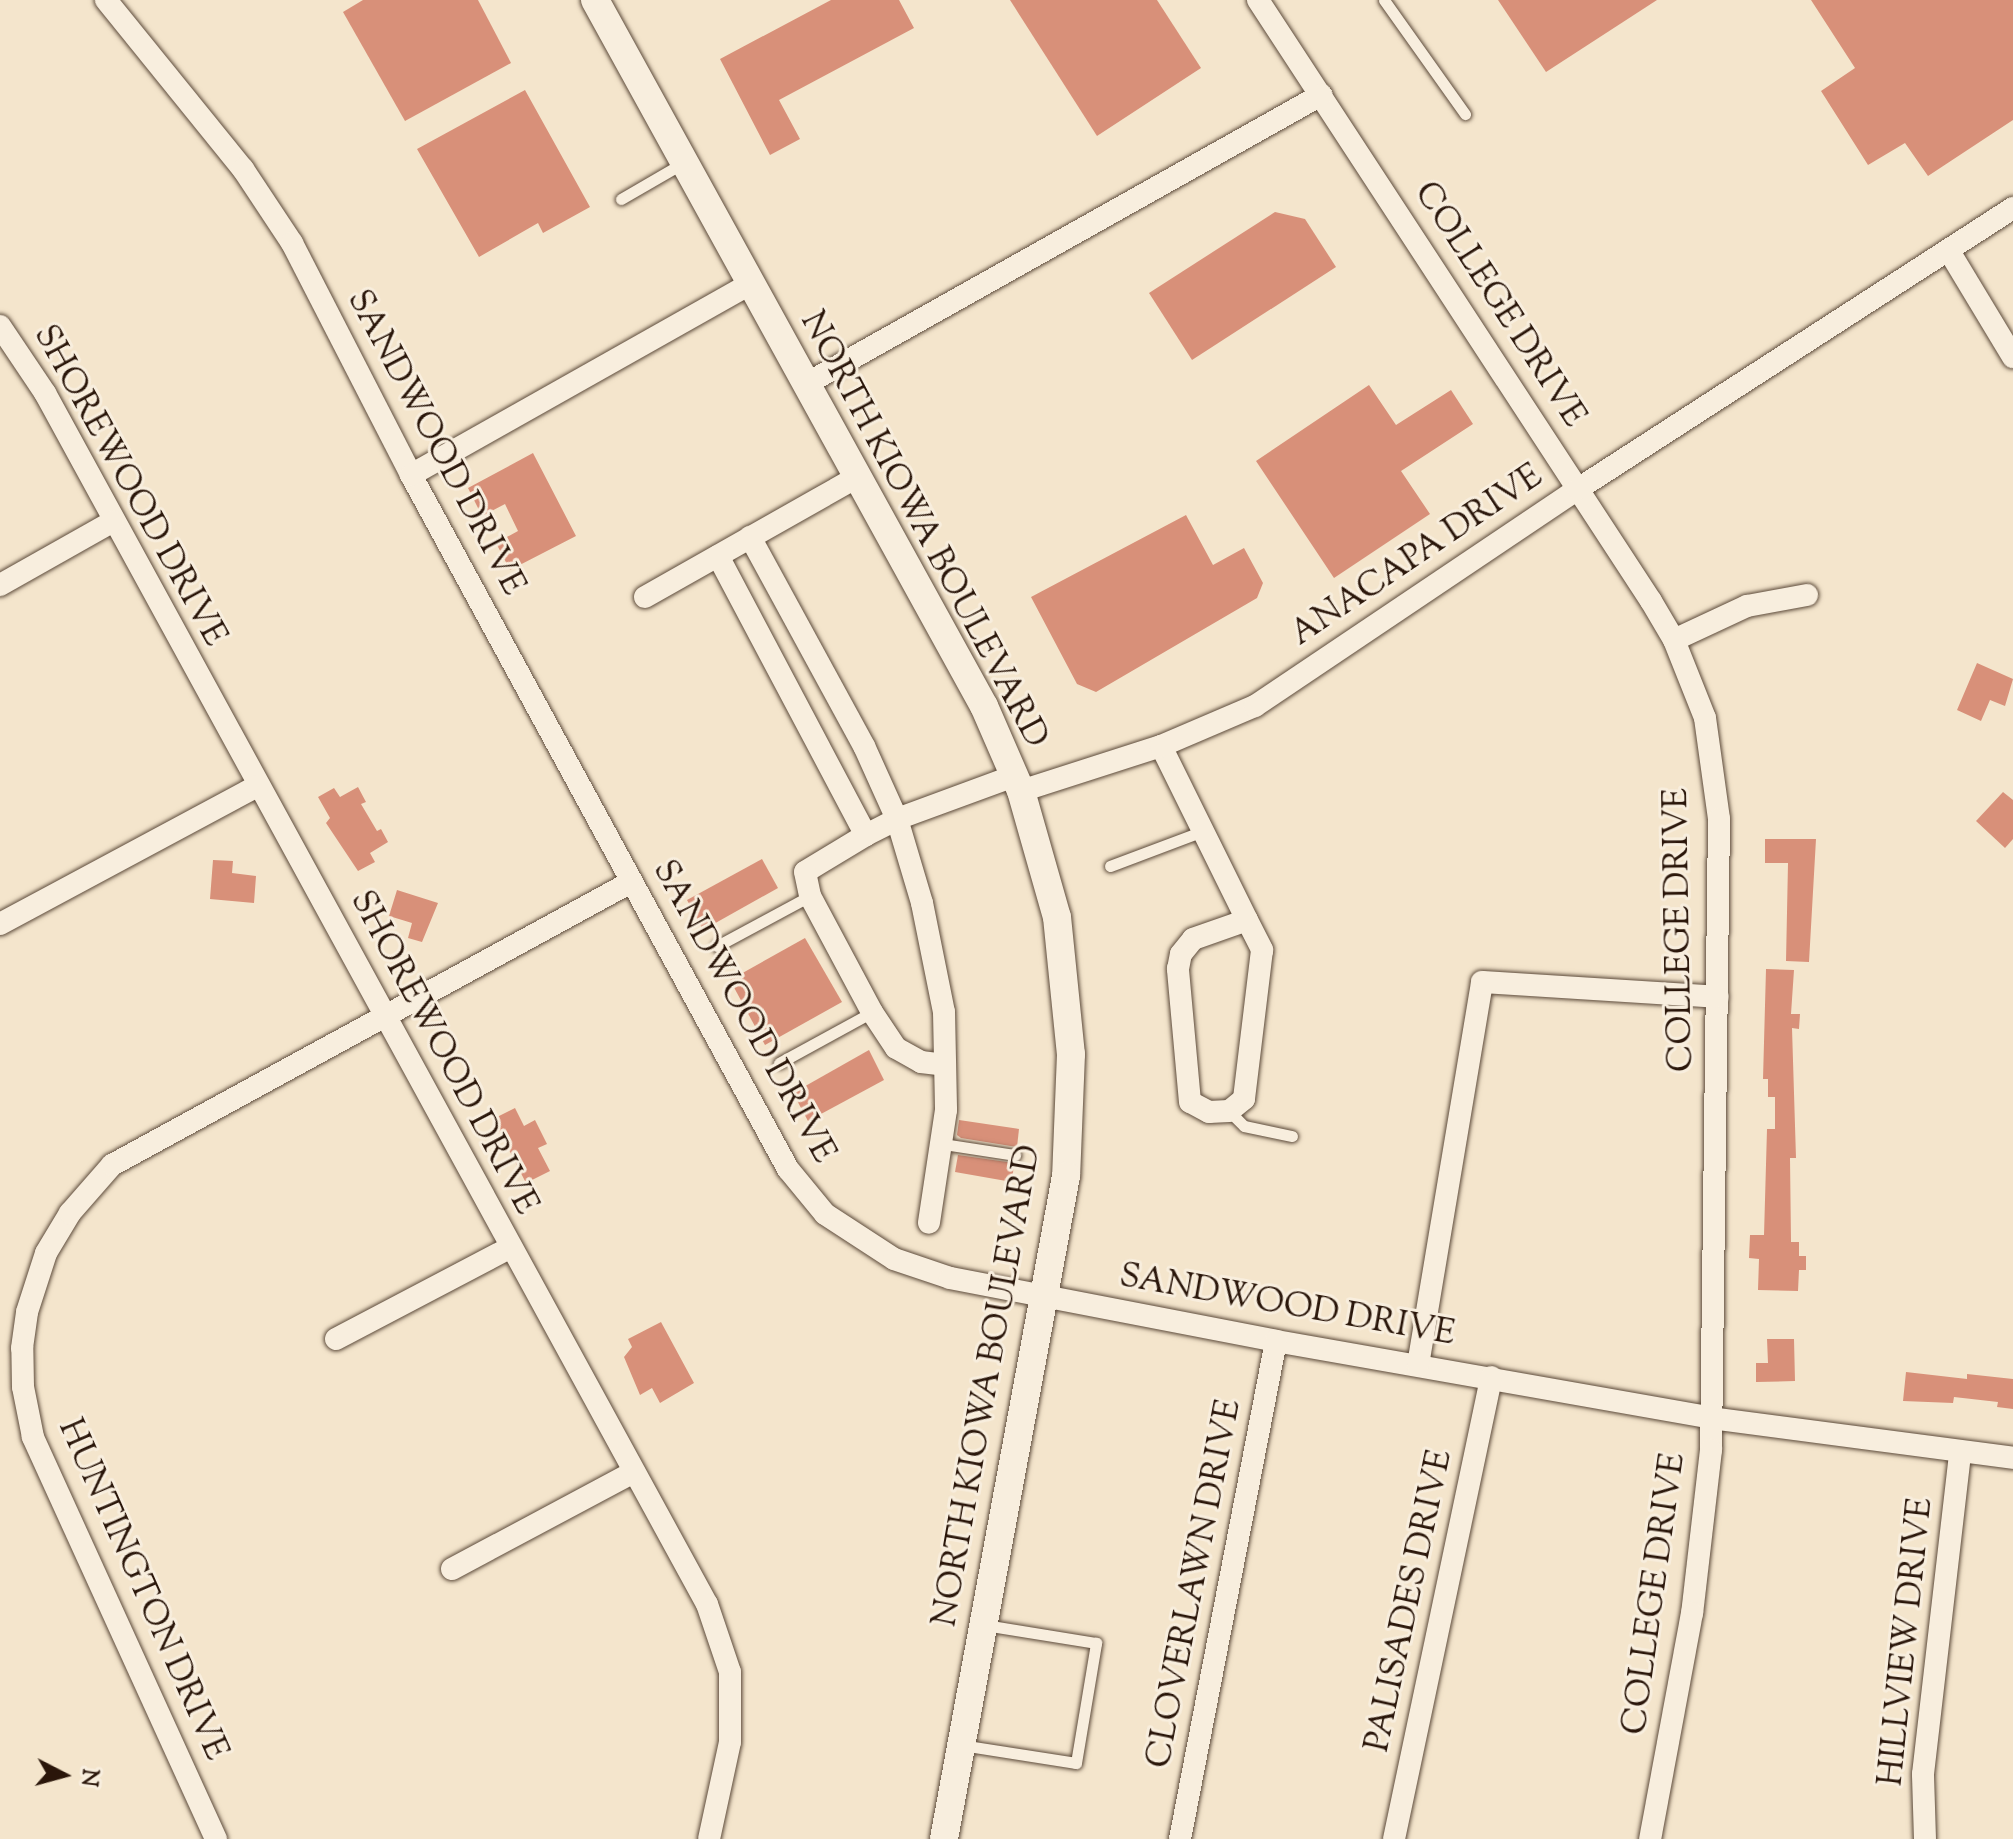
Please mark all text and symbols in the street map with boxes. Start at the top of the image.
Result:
street label: COLLEGE DRIVE [1405,175,1593,435]
street label: SANDWOOD DRIVE [337,283,533,603]
street label: NORTH KIOWA BOULEVARD [790,305,1056,755]
street label: SHOREWOOD DRIVE [24,318,234,654]
street label: ANACAPA DRIVE [1283,457,1551,655]
street label: COLLEGE DRIVE [1657,788,1703,1072]
street label: SANDWOOD DRIVE [643,854,843,1170]
street label: SHOREWOOD DRIVE [340,884,546,1222]
street label: NORTH KIOWA BOULEVARD [926,1142,1050,1630]
street label: SANDWOOD DRIVE [1116,1256,1458,1356]
street label: CLOVERLAWN DRIVE [1139,1396,1251,1772]
street label: HUNTINGTON DRIVE [48,1413,236,1767]
street label: PALISADES DRIVE [1358,1446,1462,1756]
street label: COLLEGE DRIVE [1615,1451,1695,1737]
street label: HILLVIEW DRIVE [1872,1496,1942,1788]
north arrow [24,1735,104,1815]
text: N [71,1767,105,1788]

